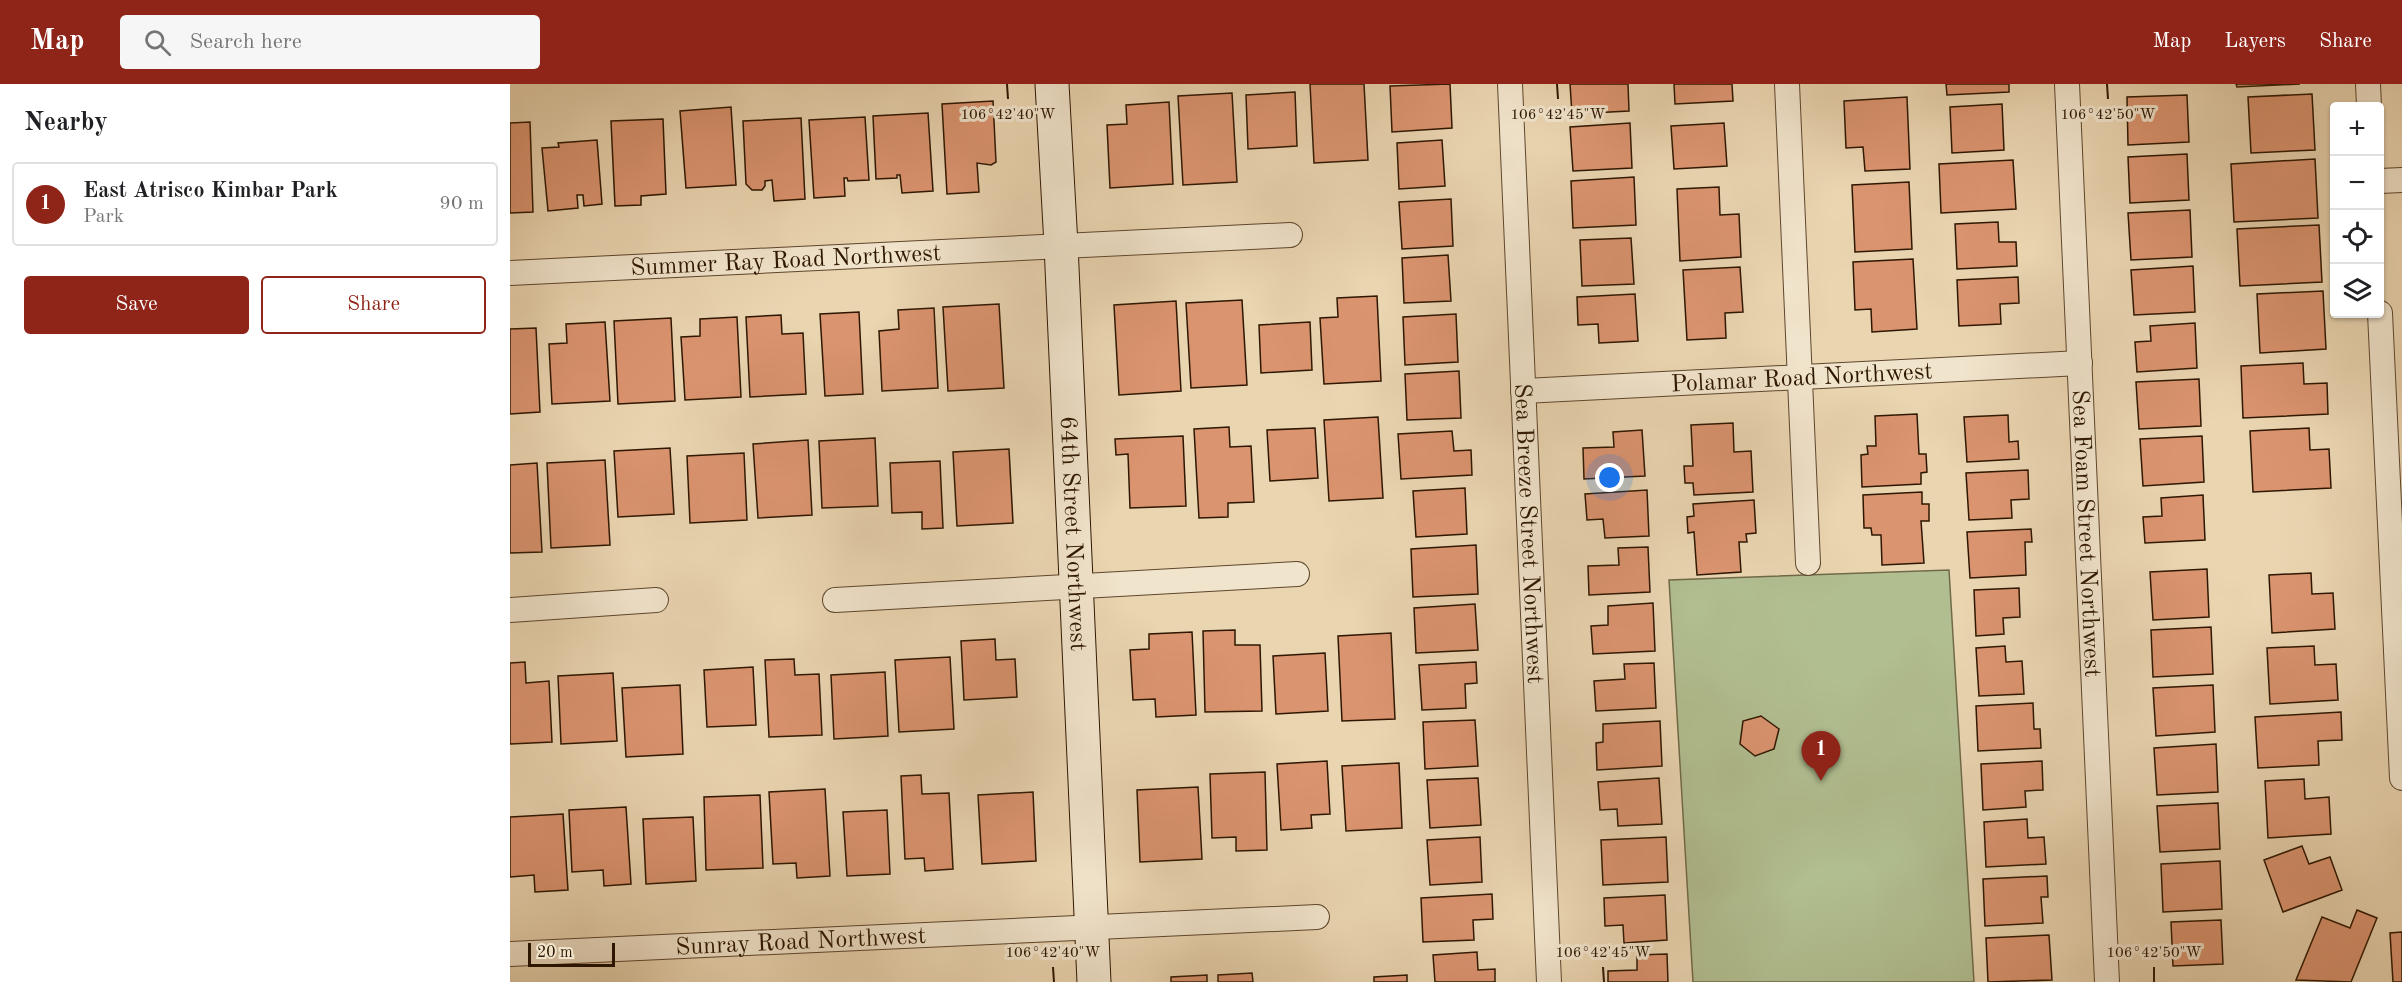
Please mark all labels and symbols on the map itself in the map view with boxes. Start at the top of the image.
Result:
text: 106°42'40"W [960,108,1056,123]
text: 106°42'45"W [1510,108,1606,123]
text: 106°42'50"W [2060,108,2156,123]
street label: Summer Ray Road Northwest [630,242,942,281]
street label: Polamar Road Northwest [1670,360,1933,398]
street label: Sea Breeze Street Northwest [1509,383,1546,684]
street label: Sea Foam Street Northwest [2067,389,2103,678]
street label: 64th Street Northwest [1055,415,1089,652]
your location [1595,463,1624,492]
pin: 1 [1802,732,1840,781]
street label: Sunray Road Northwest [675,925,927,960]
scale bar [528,940,615,968]
text: 106°42'40"W [1005,946,1101,961]
text: 106°42'45"W [1555,946,1651,961]
text: 106°42'50"W [2106,946,2202,961]

